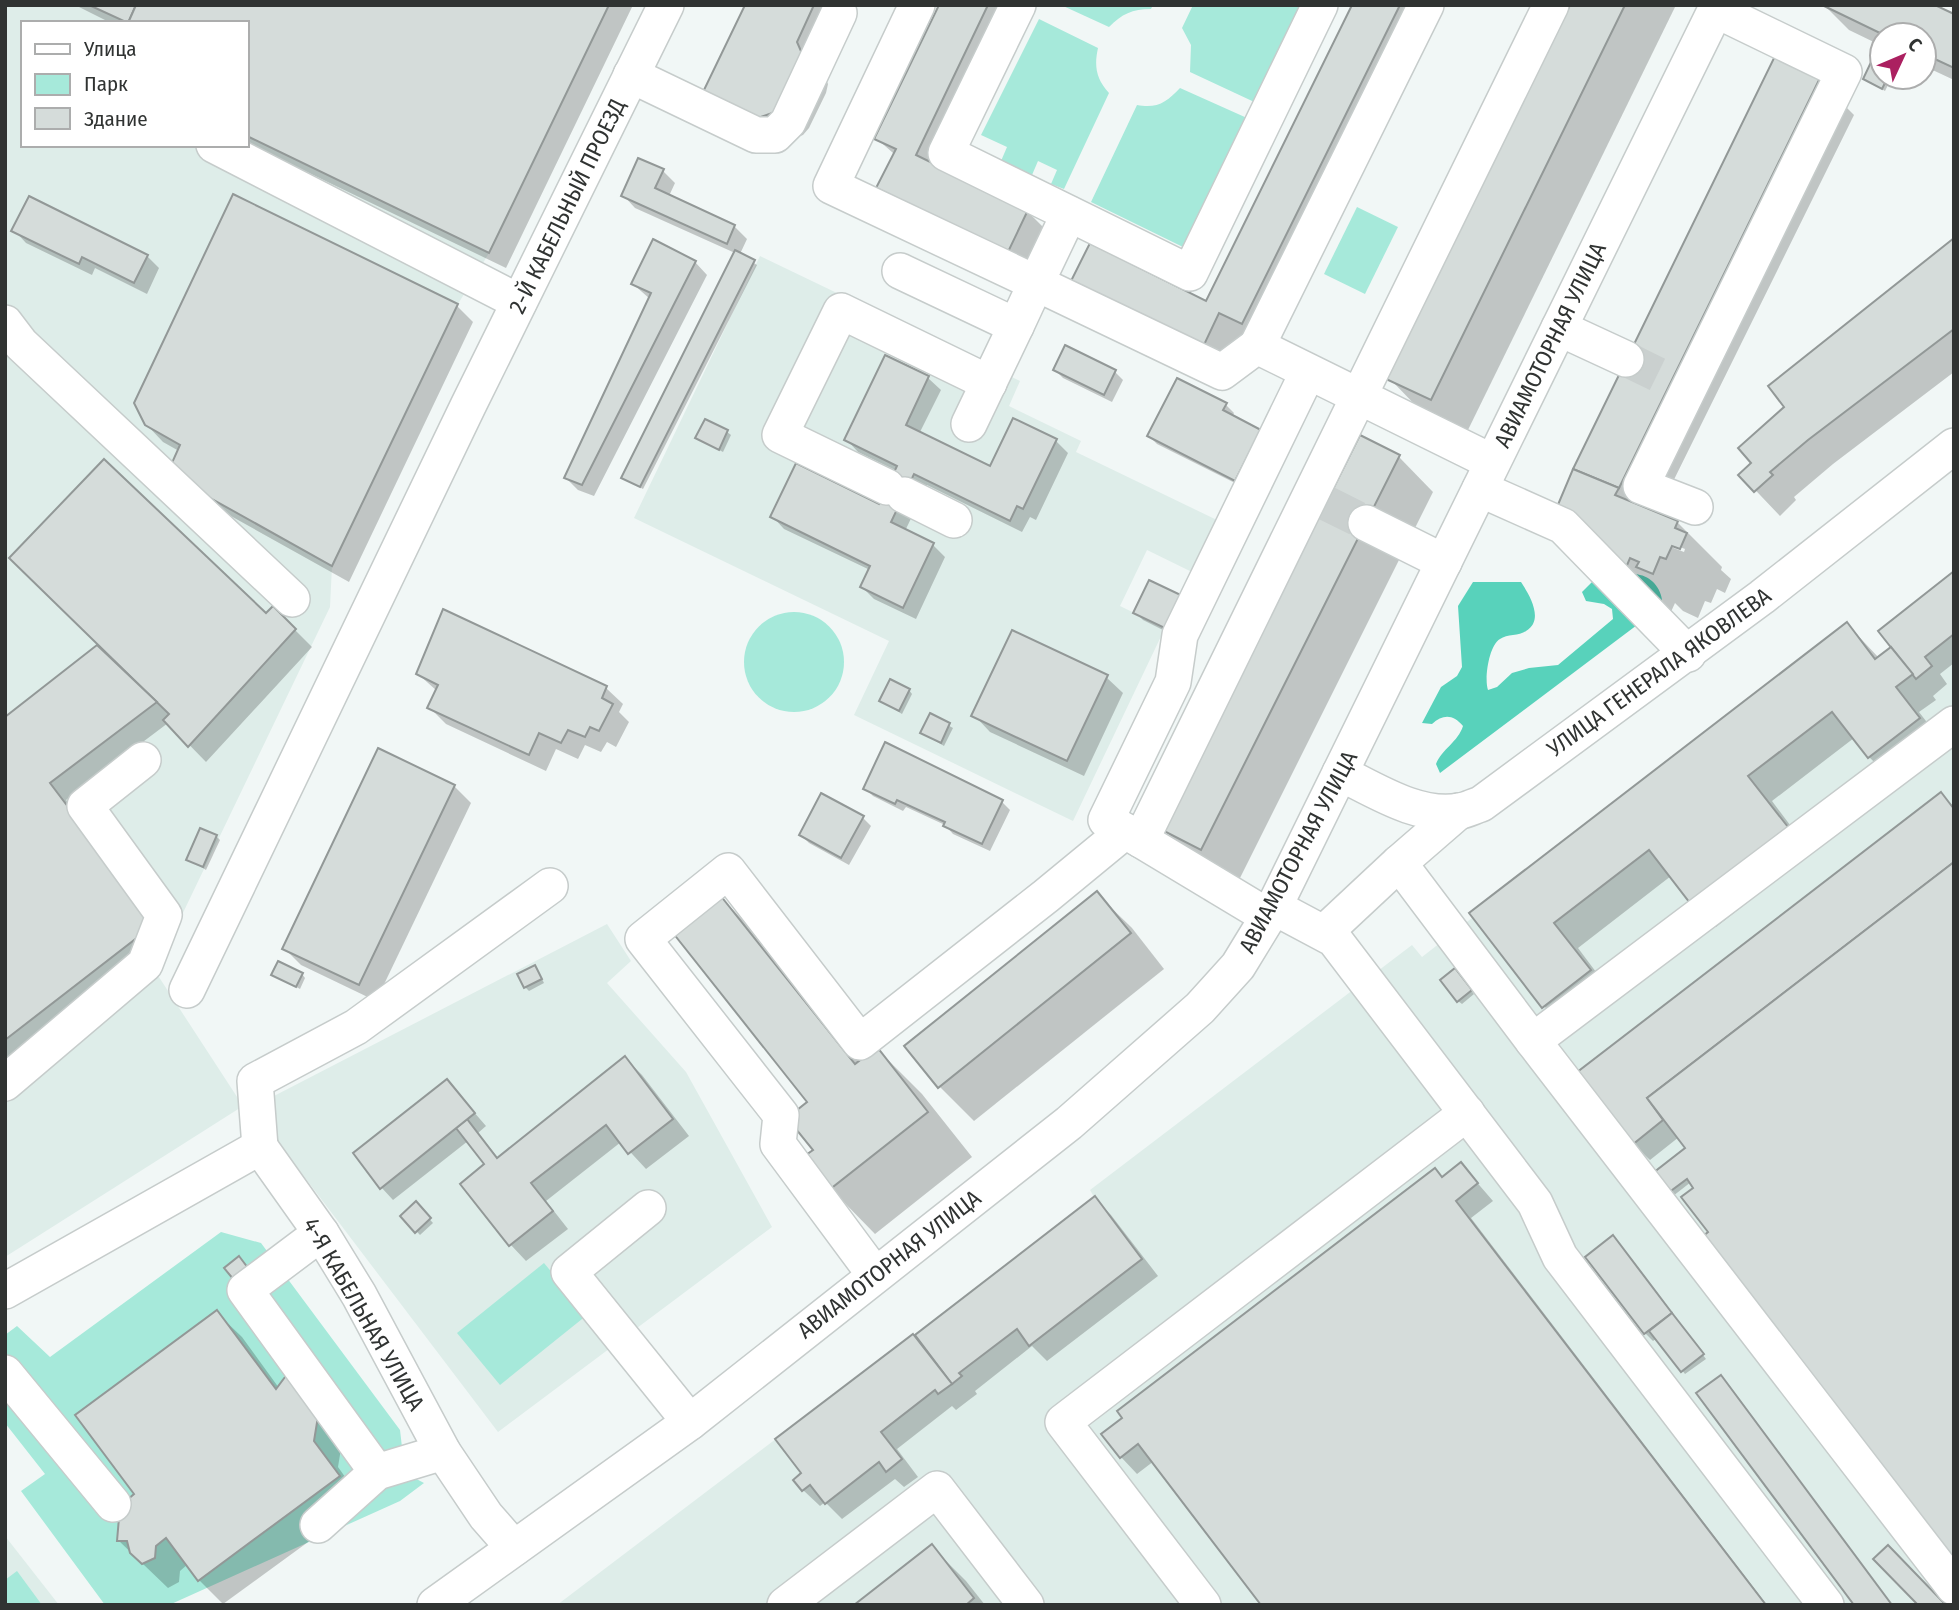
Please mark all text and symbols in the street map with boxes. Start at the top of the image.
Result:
legend [21,21,248,147]
north arrow [1868,21,1938,91]
text: С [1903,33,1927,56]
text: Улица [83,36,137,62]
text: Парк [84,71,128,97]
street label: 2-Й КАБЕЛЬНЫЙ ПРОЕЗД [503,94,631,318]
text: Здание [84,106,148,132]
street label: АВИАМОТОРНАЯ УЛИЦА [1488,238,1612,452]
street label: УЛИЦА ГЕНЕРАЛА ЯКОВЛЕВА [1541,581,1776,763]
street label: АВИАМОТОРНАЯ УЛИЦА [1233,746,1363,958]
street label: АВИАМОТОРНАЯ УЛИЦА [792,1184,986,1344]
street label: 4-Я КАБЕЛЬНАЯ УЛИЦА [297,1213,431,1415]

